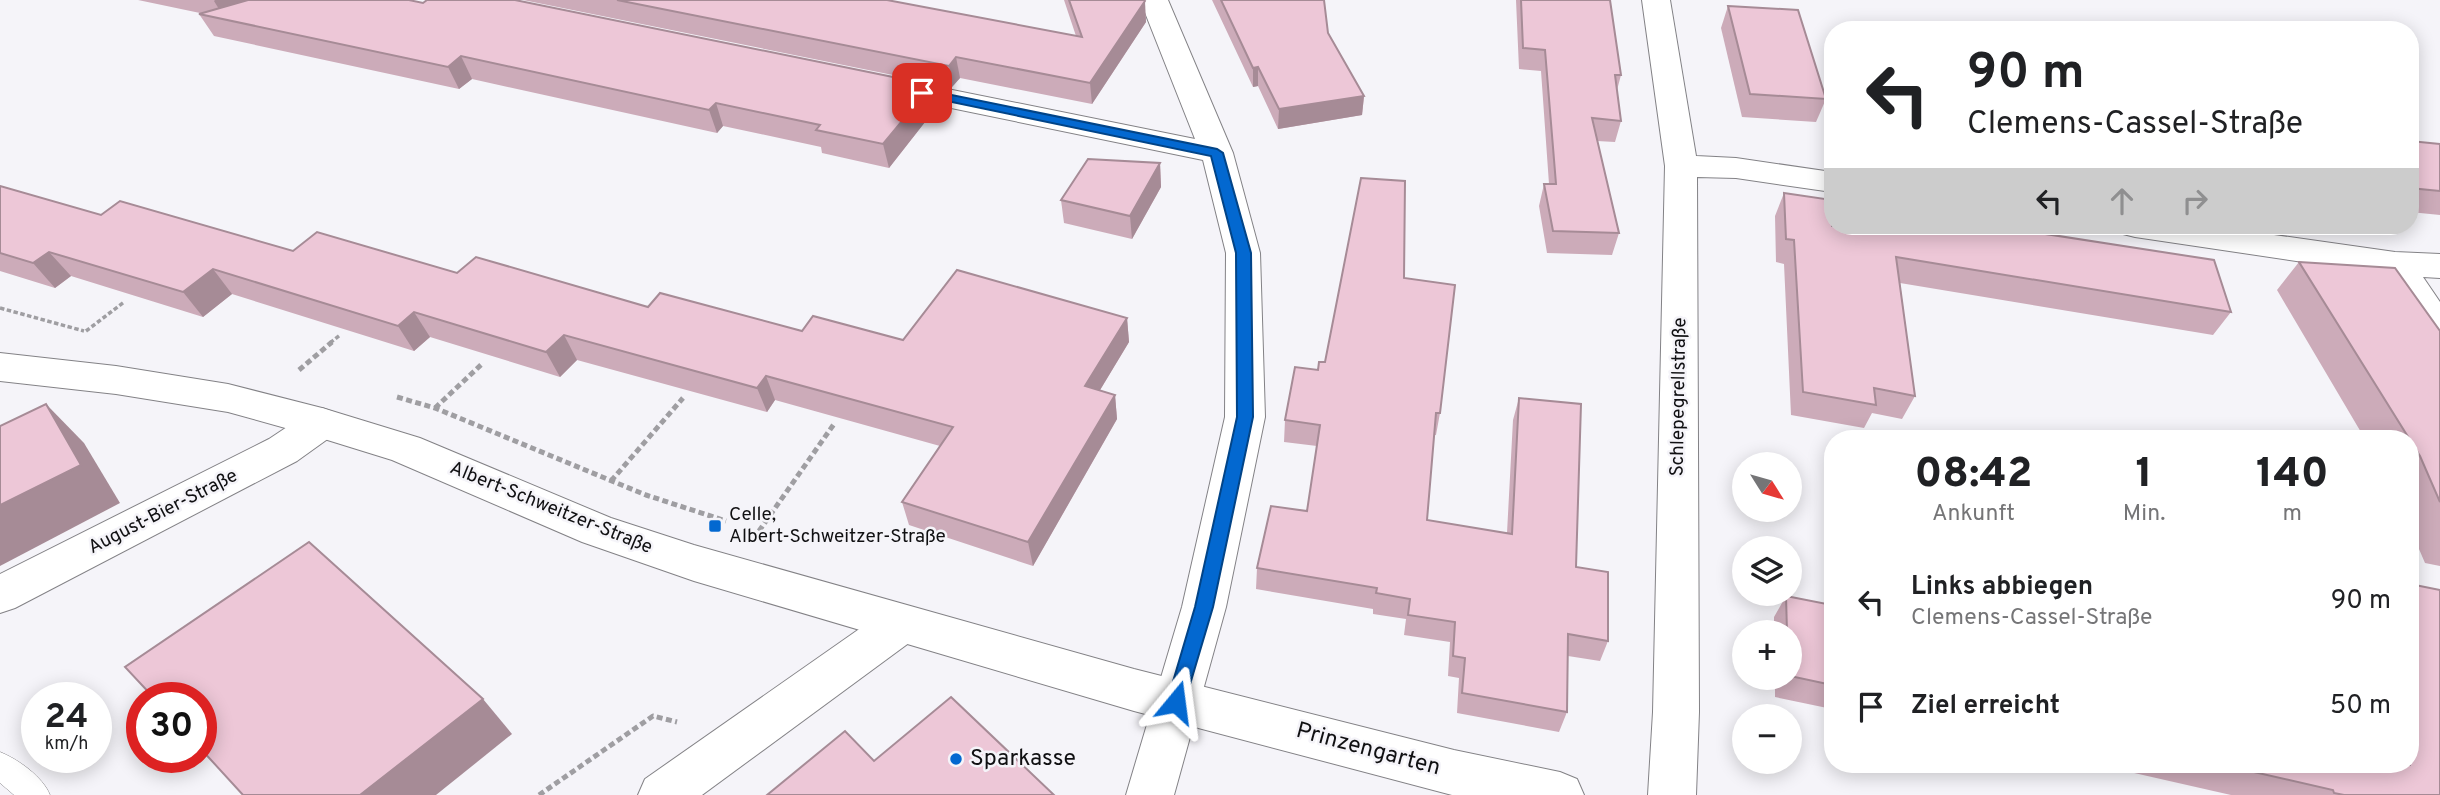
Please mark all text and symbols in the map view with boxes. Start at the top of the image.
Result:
text: 90 m [1967,44,2085,106]
icon: left [1852,49,1943,140]
pin [892,63,952,123]
icon: arrive [903,74,941,112]
text: Clemens-Cassel-Straße [1967,105,2303,145]
icon: left [2030,182,2068,220]
icon: ahead [2103,182,2141,220]
icon: right [2176,182,2214,220]
street label: Schlepegrellstraße [1666,317,1692,477]
text: 08:42 [1914,449,2032,502]
text: 1 [2136,449,2153,502]
text: 140 [2256,449,2329,502]
north arrow [1732,452,1802,522]
map controls [1732,452,1802,774]
street label: Albert-Schweitzer-Straße [446,456,656,560]
street label: August-Bier-Straße [84,464,242,560]
text: Ankunft [1932,500,2015,529]
text: Min. [2123,500,2165,529]
text: m [2282,500,2302,529]
place label: Celle, Albert-Schweitzer-Straße [729,503,946,549]
marker: Celle, Albert-Schweitzer-Straße [707,518,723,534]
button: layers [1732,536,1802,606]
text: Links abbiegen [1911,571,2093,604]
icon: left [1852,583,1890,621]
text: 90 m [2331,585,2391,618]
text: Clemens-Cassel-Straße [1911,604,2152,633]
button: + [1732,620,1802,690]
position arrow [1139,665,1213,739]
speed limit sign: 30 [126,682,217,773]
icon: arrive [1852,688,1890,726]
text: Ziel erreicht [1911,690,2060,723]
text: 50 m [2330,690,2391,723]
text: 24 [45,696,88,740]
button: − [1732,704,1802,774]
street label: Prinzengarten [1293,717,1443,783]
text: km/h [45,733,88,756]
place label: Sparkasse [970,745,1076,774]
marker: Sparkasse [948,751,964,767]

